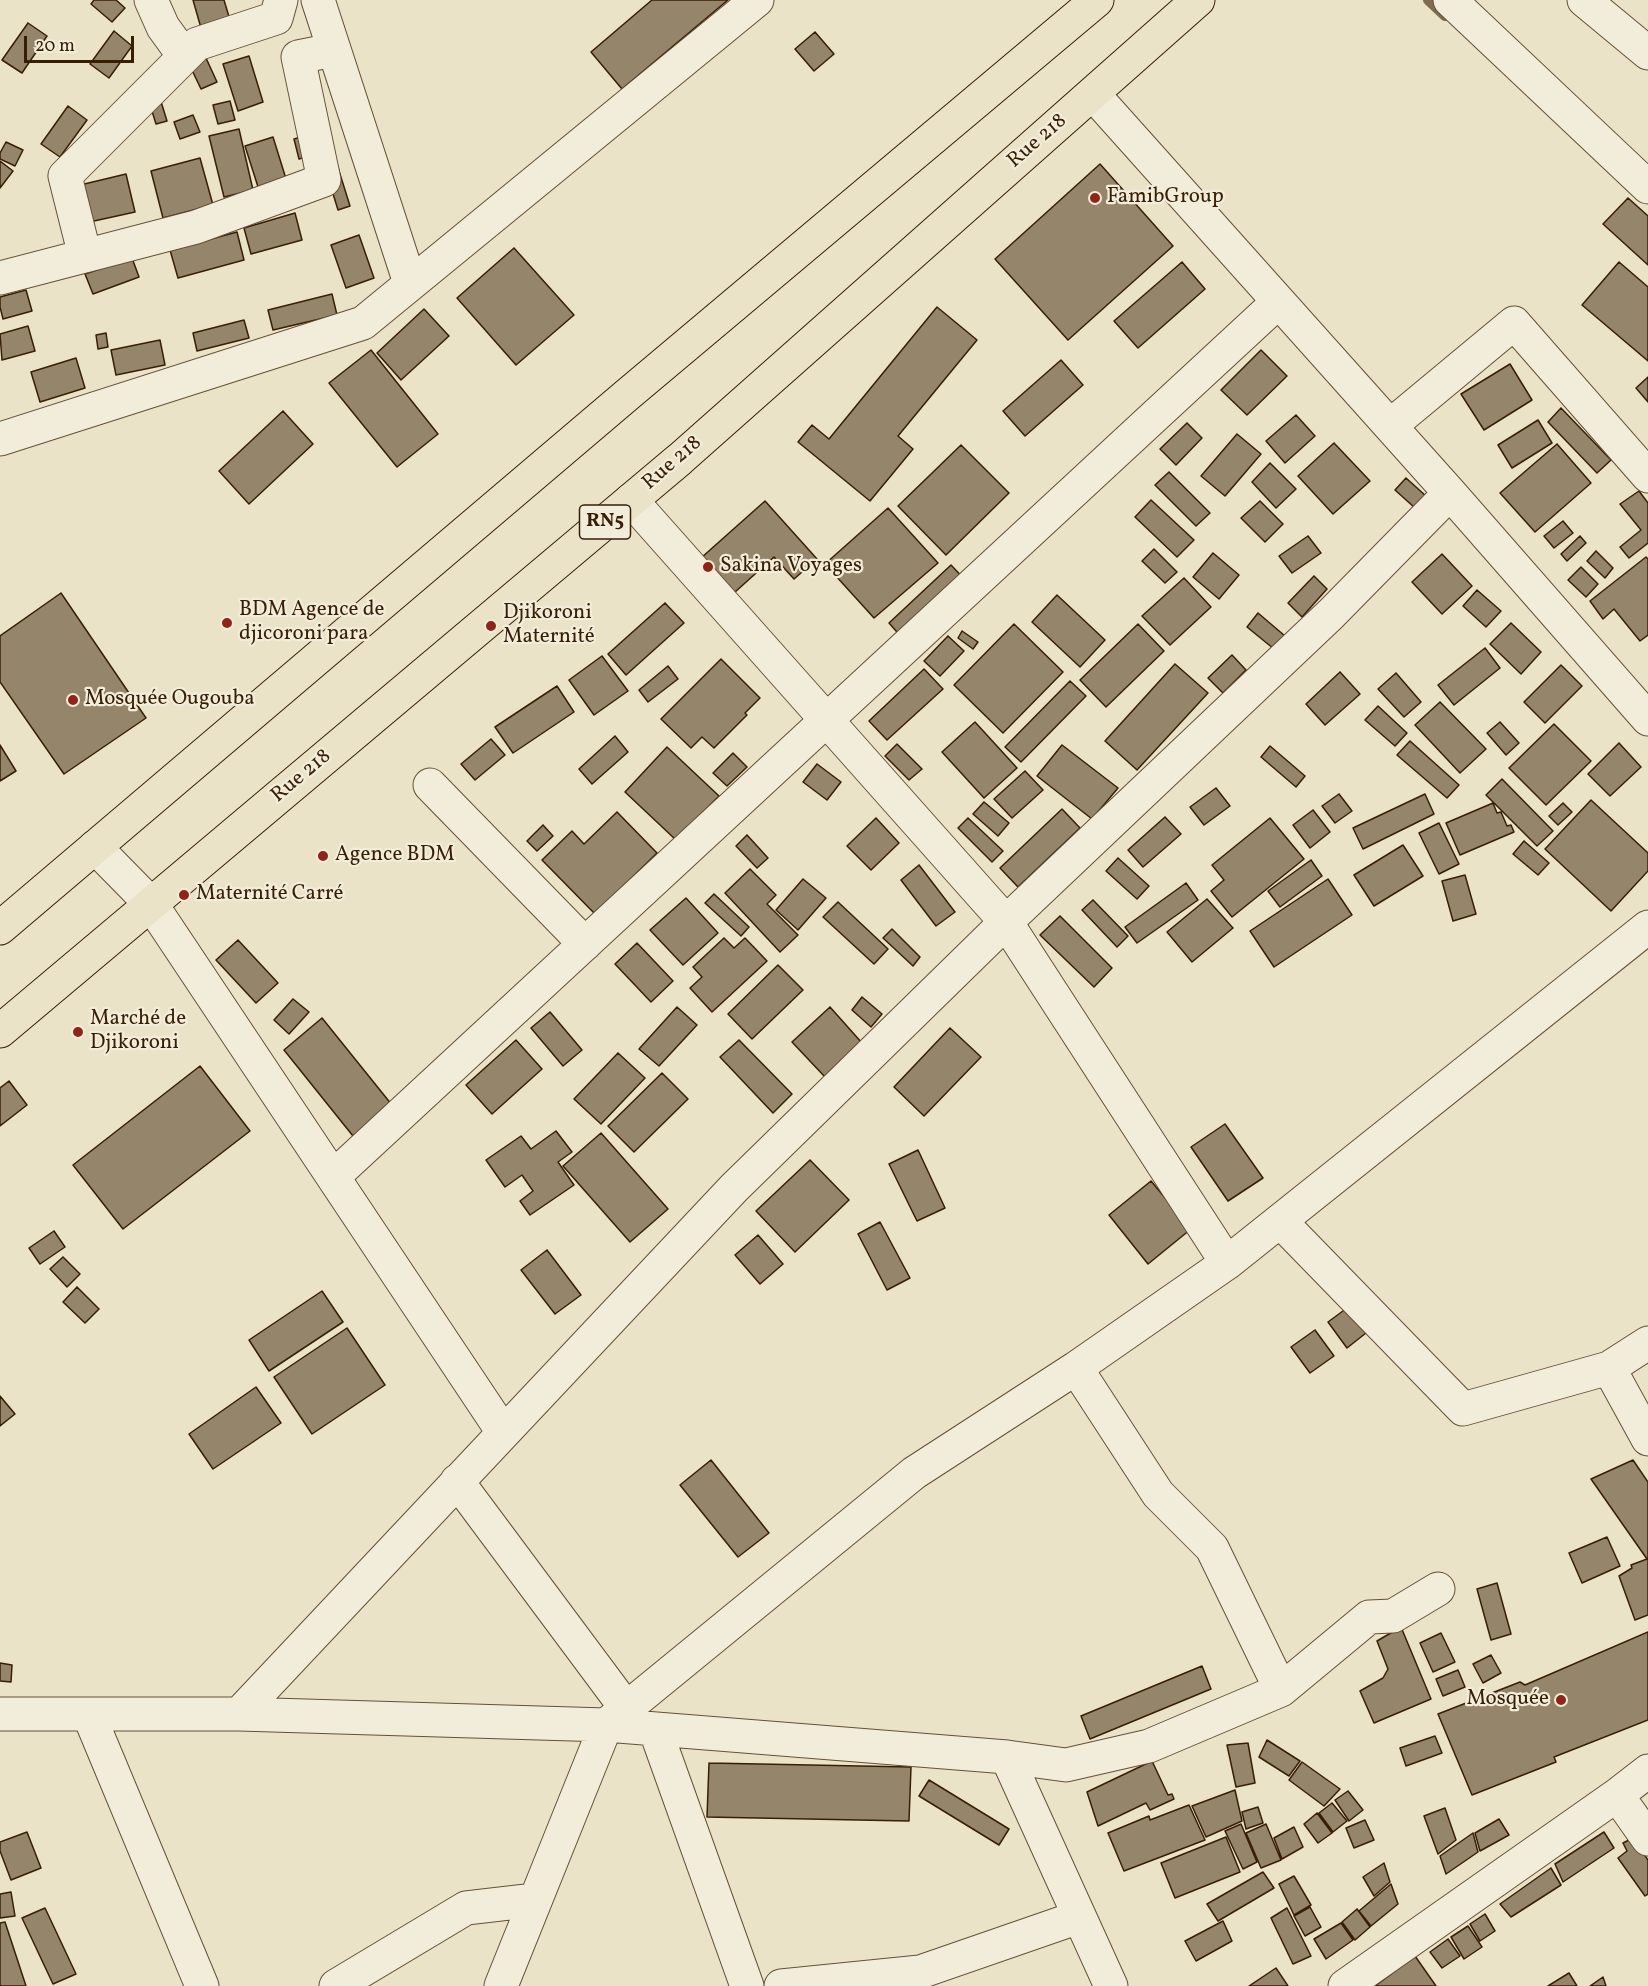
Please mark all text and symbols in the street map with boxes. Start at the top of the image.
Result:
scale bar [27,24,136,62]
text: 20 m [35,34,75,59]
street label: Rue 218 [1003,109,1073,175]
place label: FamibGroup [1107,185,1224,211]
marker: FamibGroup [1088,191,1102,205]
street label: Rue 218 [638,431,708,497]
road number: RN5 [580,505,630,539]
place label: Sakina Voyages [720,554,862,580]
marker: Sakina Voyages [701,560,715,574]
place label: BDM Agence de djicoroni para [239,598,385,648]
place label: Djikoroni Maternité [503,601,595,651]
marker: BDM Agence de djicoroni para [220,616,234,630]
marker: Djikoroni Maternité [484,619,498,633]
place label: Mosquée Ougouba [85,687,255,713]
marker: Mosquée Ougouba [66,693,80,707]
street label: Rue 218 [267,745,337,809]
place label: Agence BDM [335,843,455,869]
marker: Agence BDM [316,849,330,863]
place label: Maternité Carré [196,882,344,908]
marker: Maternité Carré [177,888,191,902]
place label: Marché de Djikoroni [90,1007,186,1057]
marker: Marché de Djikoroni [71,1025,85,1039]
place label: Mosquée [1466,1687,1549,1713]
marker: Mosquée [1554,1693,1568,1707]

